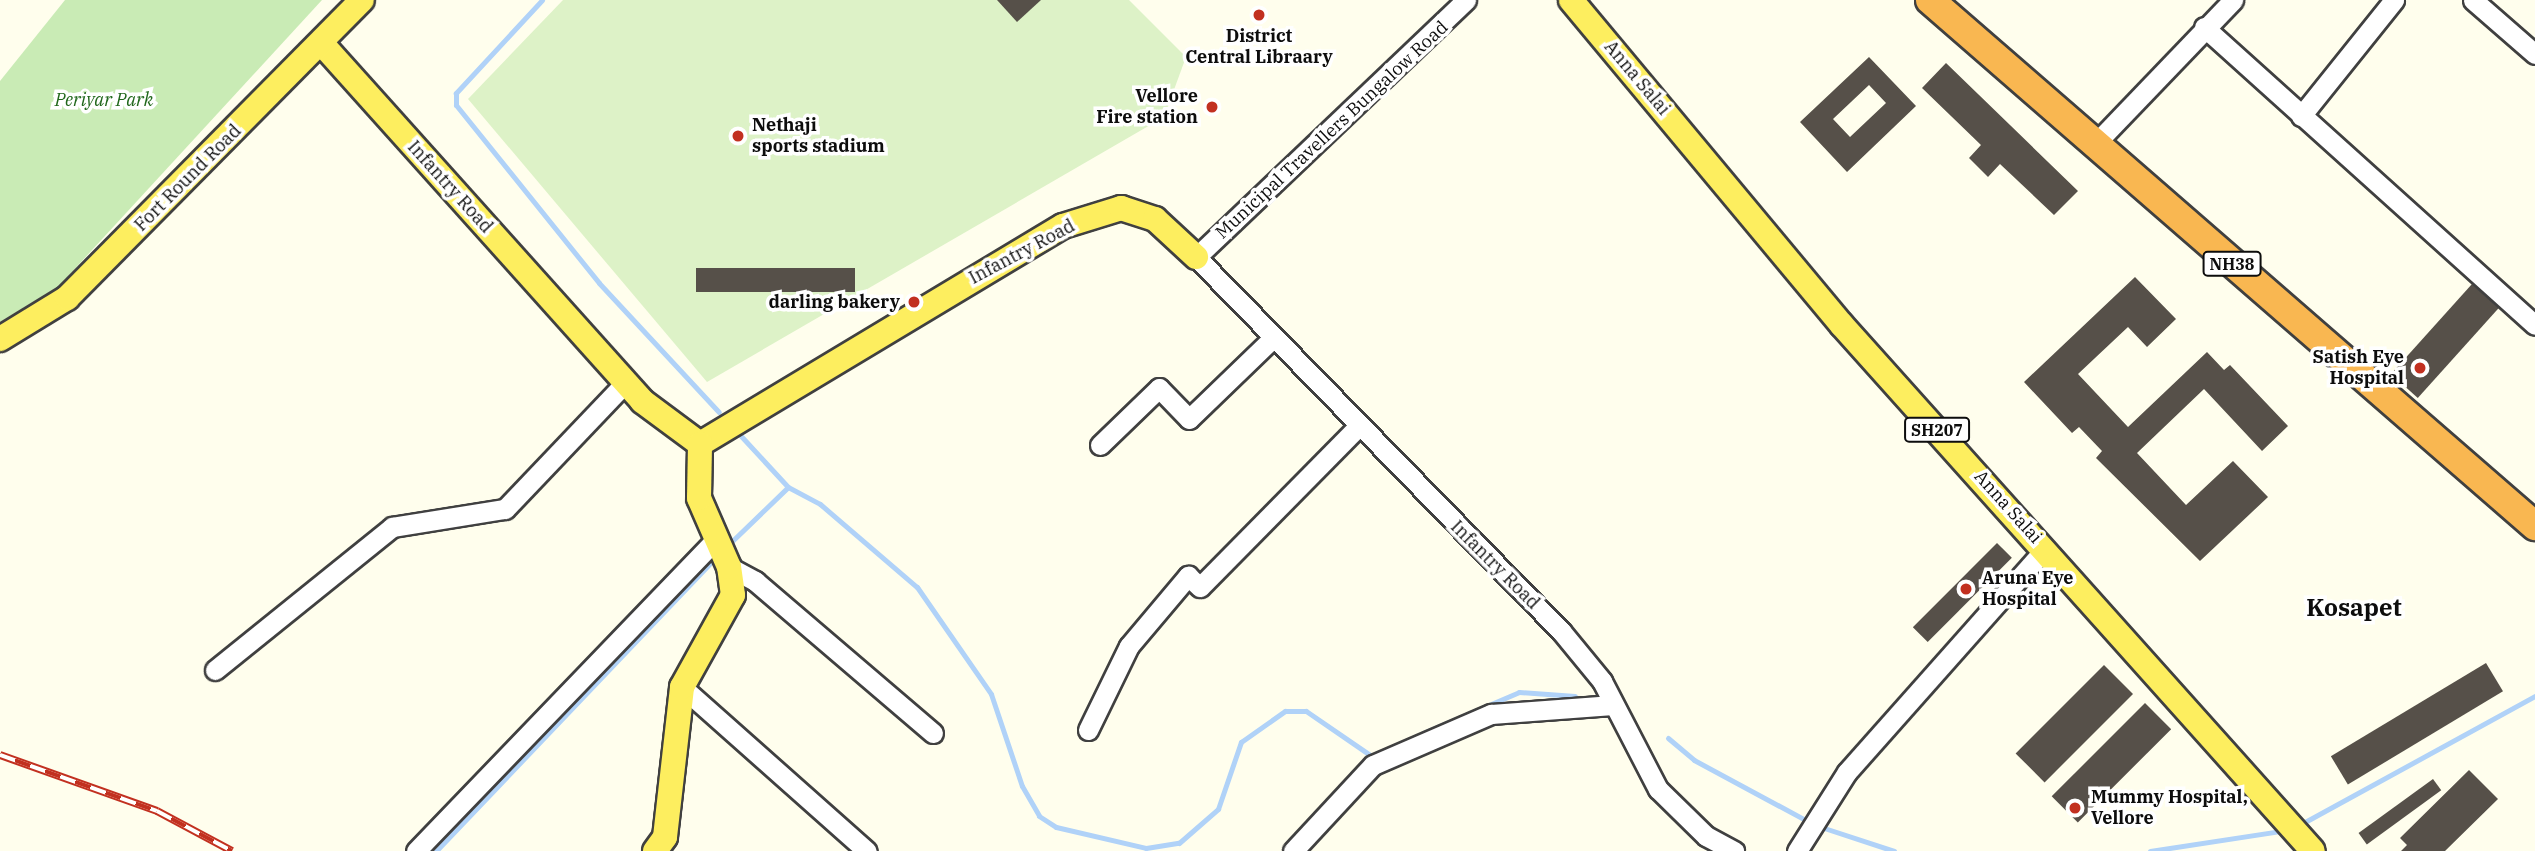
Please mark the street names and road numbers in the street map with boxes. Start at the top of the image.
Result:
street label: Municipal Travellers Bungalow Road [1211,16,1453,244]
street label: Anna Salai [1600,36,1674,120]
street label: Fort Round Road [130,120,246,236]
street label: Infantry Road [403,136,497,238]
street label: Infantry Road [965,215,1079,289]
road number: NH38 [2202,252,2262,276]
road number: SH207 [1904,418,1970,442]
street label: Anna Salai [1970,466,2046,548]
street label: Infantry Road [1446,516,1544,614]

